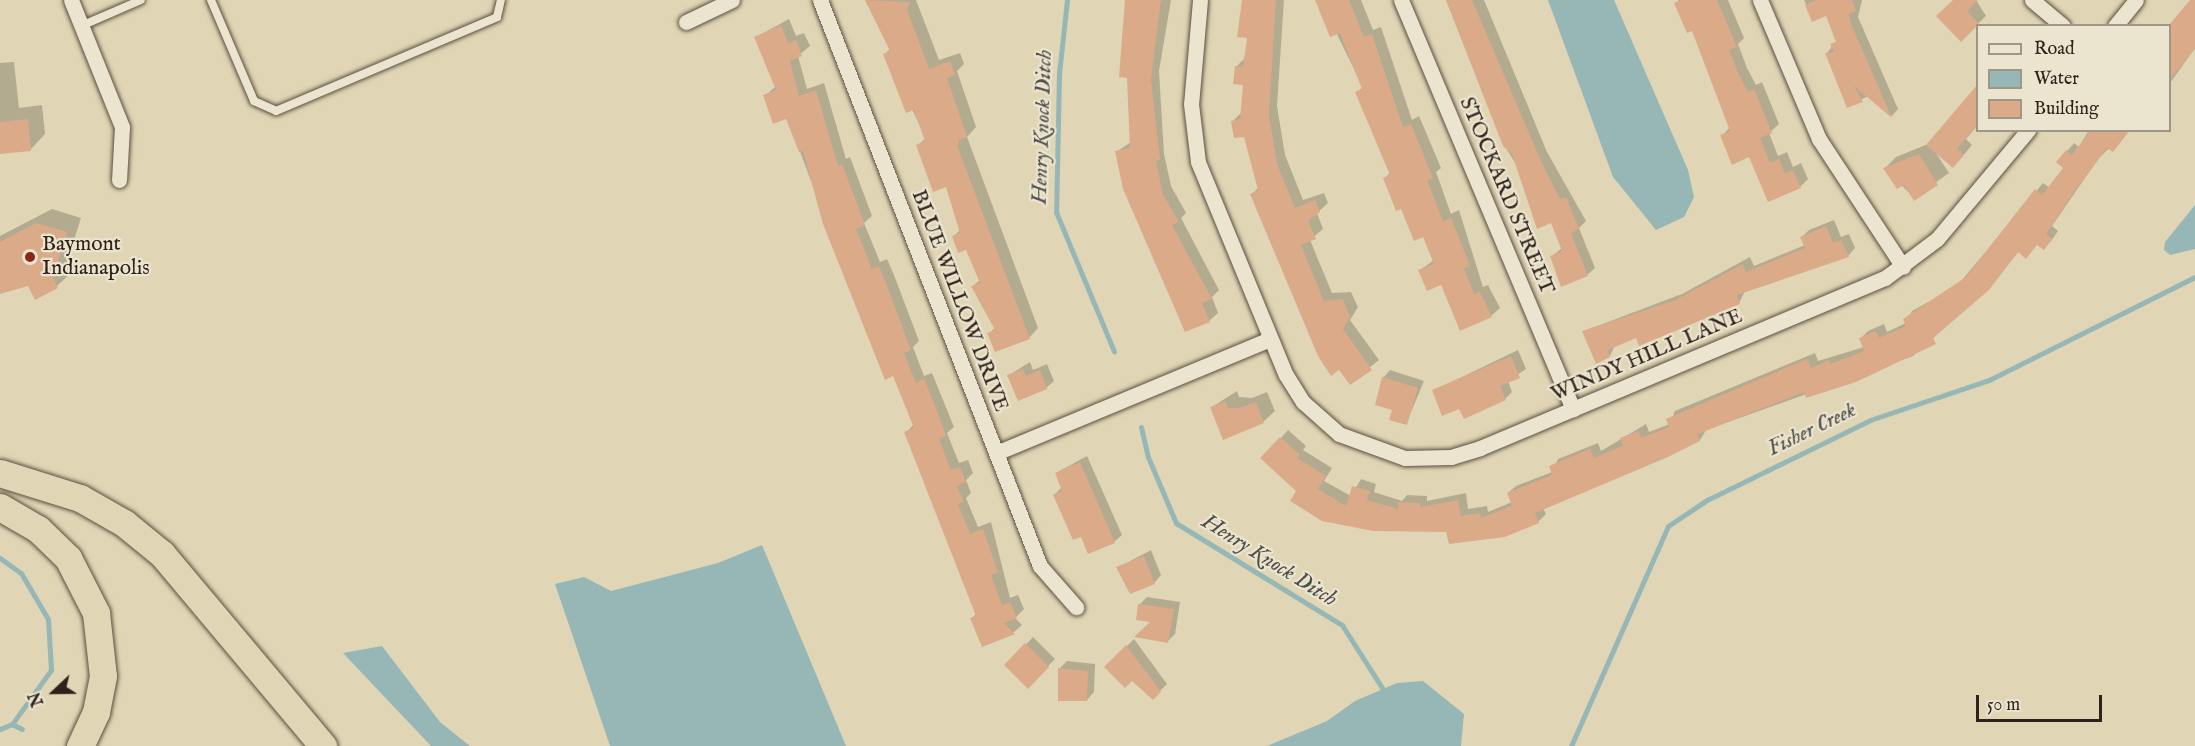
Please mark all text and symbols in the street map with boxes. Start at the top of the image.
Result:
legend [1976,24,2171,132]
text: Road [2034,38,2075,61]
water label: Henry Knock Ditch [1027,49,1059,205]
text: Water [2034,68,2079,91]
street label: STOCKARD STREET [1453,94,1559,298]
text: Building [2034,98,2099,121]
street label: BLUE WILLOW DRIVE [905,186,1013,416]
place label: Baymont Indianapolis [42,232,150,282]
marker: Baymont Indianapolis [23,250,37,264]
street label: WINDY HILL LANE [1547,304,1747,408]
water label: Fisher Creek [1763,397,1861,463]
water label: Henry Knock Ditch [1197,509,1341,613]
north arrow [24,662,84,722]
scale bar [1979,683,2105,721]
text: N [25,689,49,709]
text: 50 m [1987,694,2020,717]

